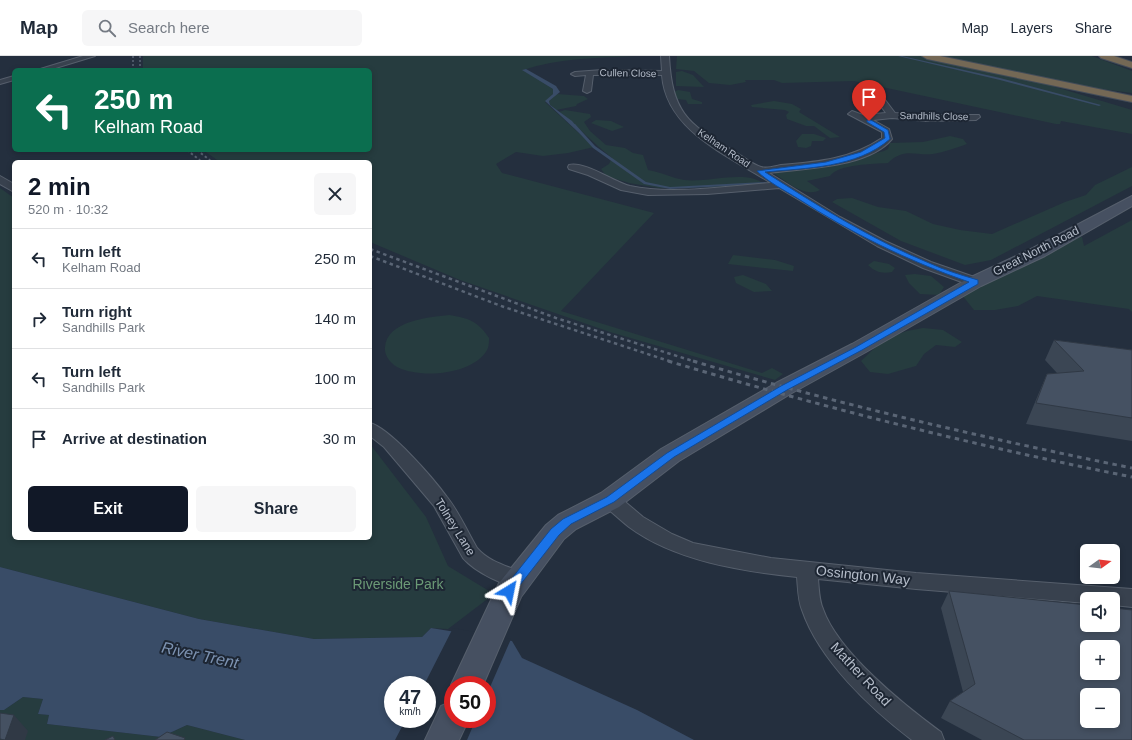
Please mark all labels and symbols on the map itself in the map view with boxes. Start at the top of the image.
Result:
street label: Cullen Close [600,67,657,79]
pin [852,80,886,121]
street label: Sandhills Close [899,110,969,122]
street label: Kelham Road [696,126,752,170]
street label: Great North Road [991,223,1081,279]
street label: Tolney Lane [432,496,478,558]
north arrow [1080,544,1120,584]
street label: Ossington Way [815,562,911,588]
position arrow [488,570,530,612]
park label: Riverside Park [352,576,445,592]
water label: River Trent [160,639,240,672]
street label: Mather Road [828,639,894,709]
speed limit sign: 50 [444,676,496,728]

